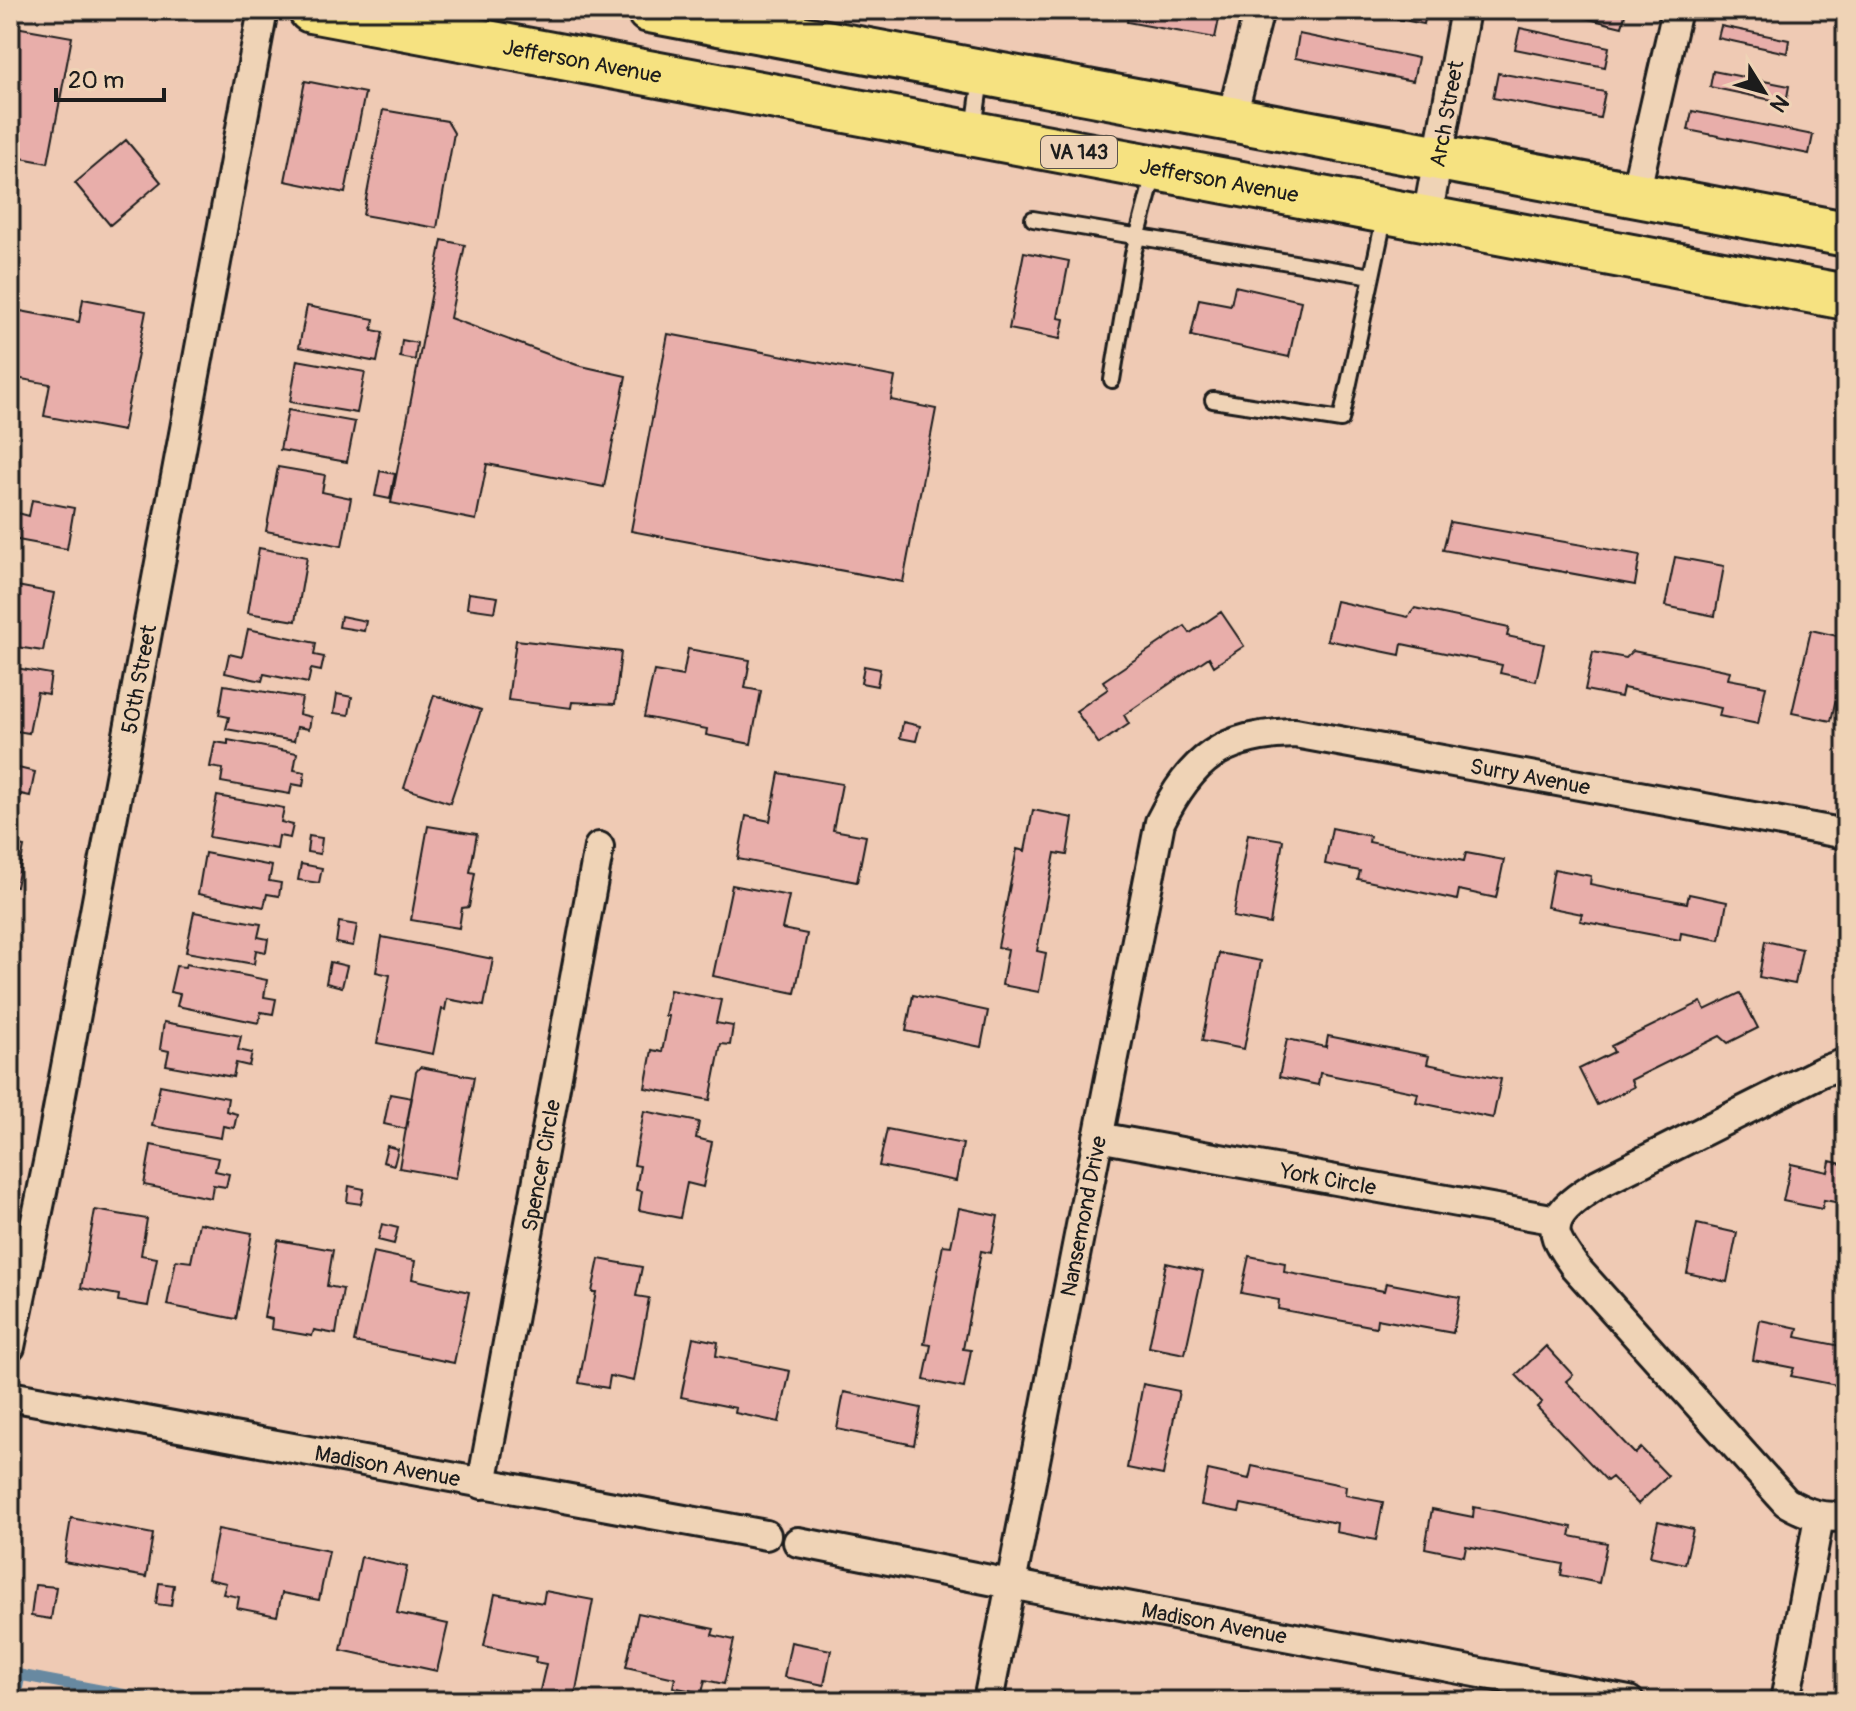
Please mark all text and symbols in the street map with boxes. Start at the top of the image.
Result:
street label: Jefferson Avenue [500,33,664,90]
scale bar [56,52,164,102]
north arrow [1724,52,1804,132]
street label: Arch Street [1424,58,1471,170]
text: 20 m [68,66,124,95]
text: N [1763,89,1795,118]
road number: VA 143 [1041,136,1117,168]
street label: Jefferson Avenue [1137,152,1301,209]
street label: 50th Street [115,622,163,736]
street label: Surry Avenue [1468,752,1593,802]
street label: Spencer Circle [516,1097,567,1234]
street label: Nansemond Drive [1054,1134,1113,1299]
street label: York Circle [1277,1157,1379,1202]
street label: Madison Avenue [313,1439,463,1494]
street label: Madison Avenue [1139,1596,1289,1651]

